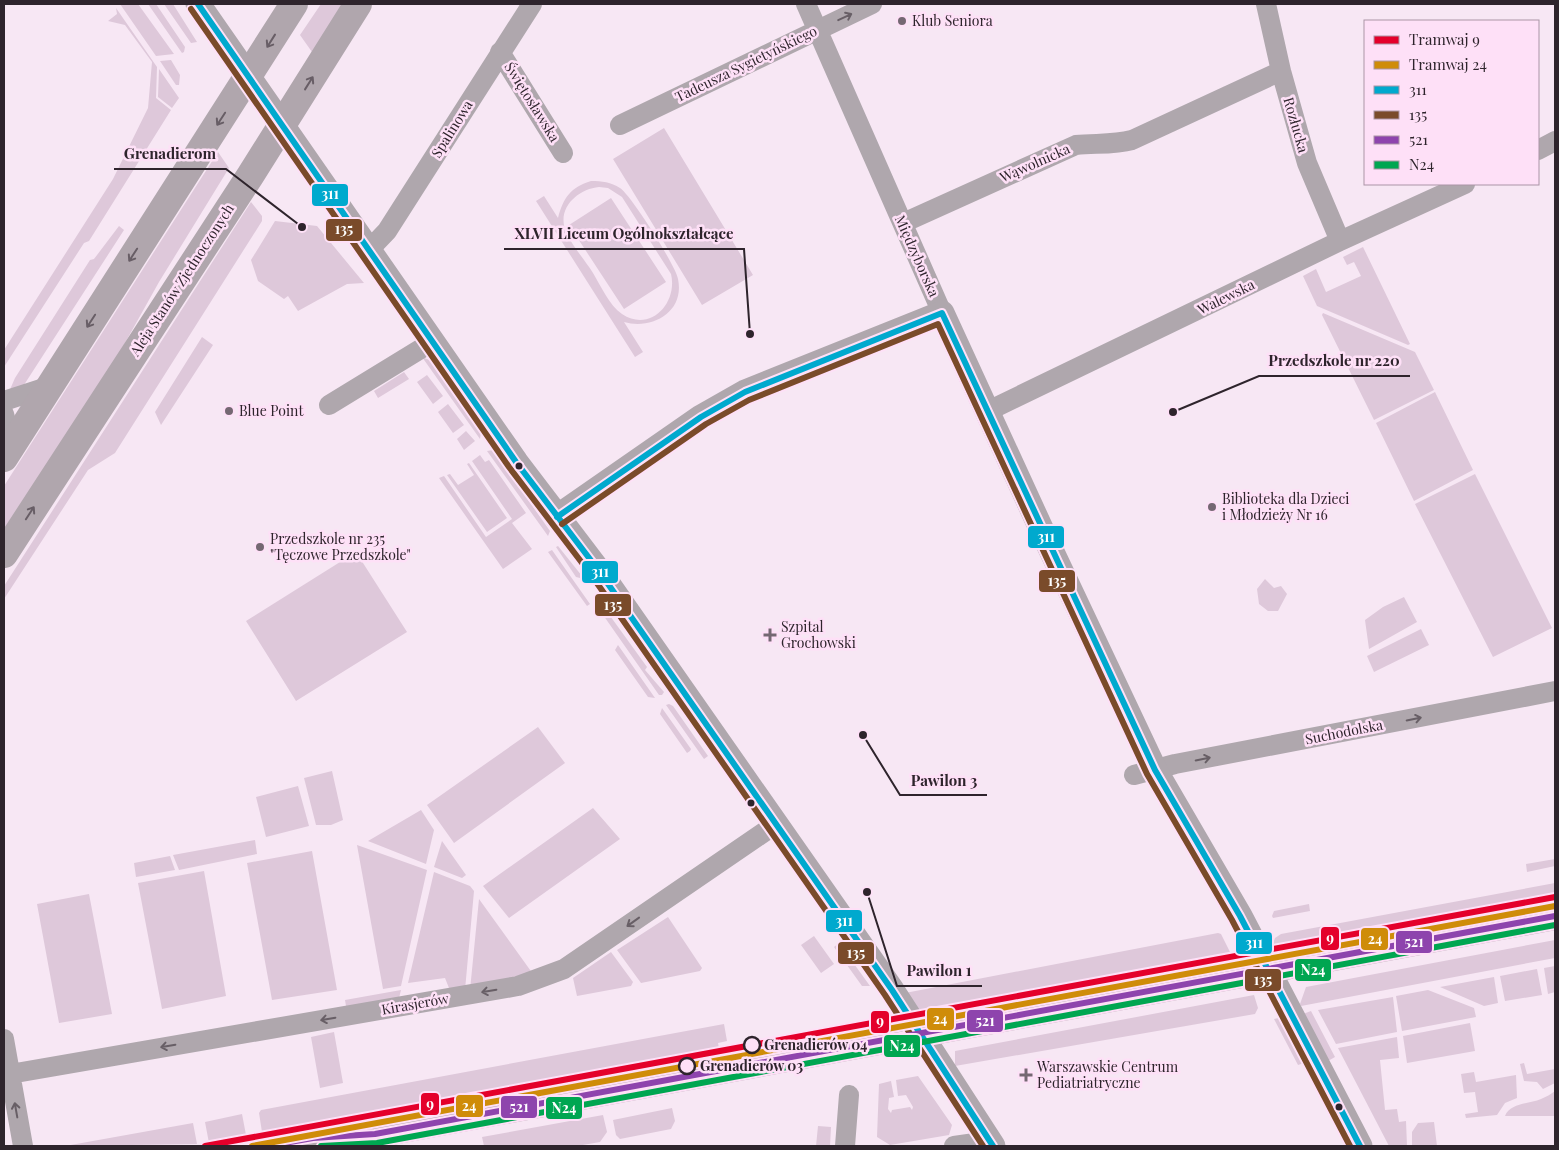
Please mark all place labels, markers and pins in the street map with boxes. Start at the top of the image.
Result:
place label: Klub Seniora [912,11,993,30]
marker: Klub Seniora [896,15,908,27]
callout: Grenadierom [114,139,226,169]
callout: XLVII Liceum Ogólnokształcące [504,219,744,249]
callout: Przedszkole nr 220 [1259,346,1410,376]
place label: Blue Point [239,401,304,420]
marker: Blue Point [223,405,235,417]
unlabelled marker [514,461,524,471]
place label: Biblioteka dla Dzieci i Młodzieży Nr 16 [1222,489,1349,524]
marker: Biblioteka dla Dzieci i Młodzieży Nr 16 [1206,501,1218,513]
place label: Przedszkole nr 235 "Tęczowe Przedszkole" [270,529,411,564]
marker: Przedszkole nr 235 "Tęczowe Przedszkole" [254,541,266,553]
place label: Szpital Grochowski [781,617,856,652]
marker: Szpital Grochowski [763,628,777,642]
callout: Pawilon 3 [900,765,987,795]
unlabelled marker [746,798,756,808]
callout: Pawilon 1 [897,956,982,986]
place label: Grenadierów 04 [764,1035,867,1054]
marker: Grenadierów 04 [743,1036,761,1054]
place label: Grenadierów 03 [700,1056,803,1075]
marker: Grenadierów 03 [678,1057,696,1075]
place label: Warszawskie Centrum Pediatriatryczne [1036,1057,1179,1092]
marker: Warszawskie Centrum Pediatriatryczne [1019,1068,1033,1082]
unlabelled marker [1334,1102,1344,1112]

